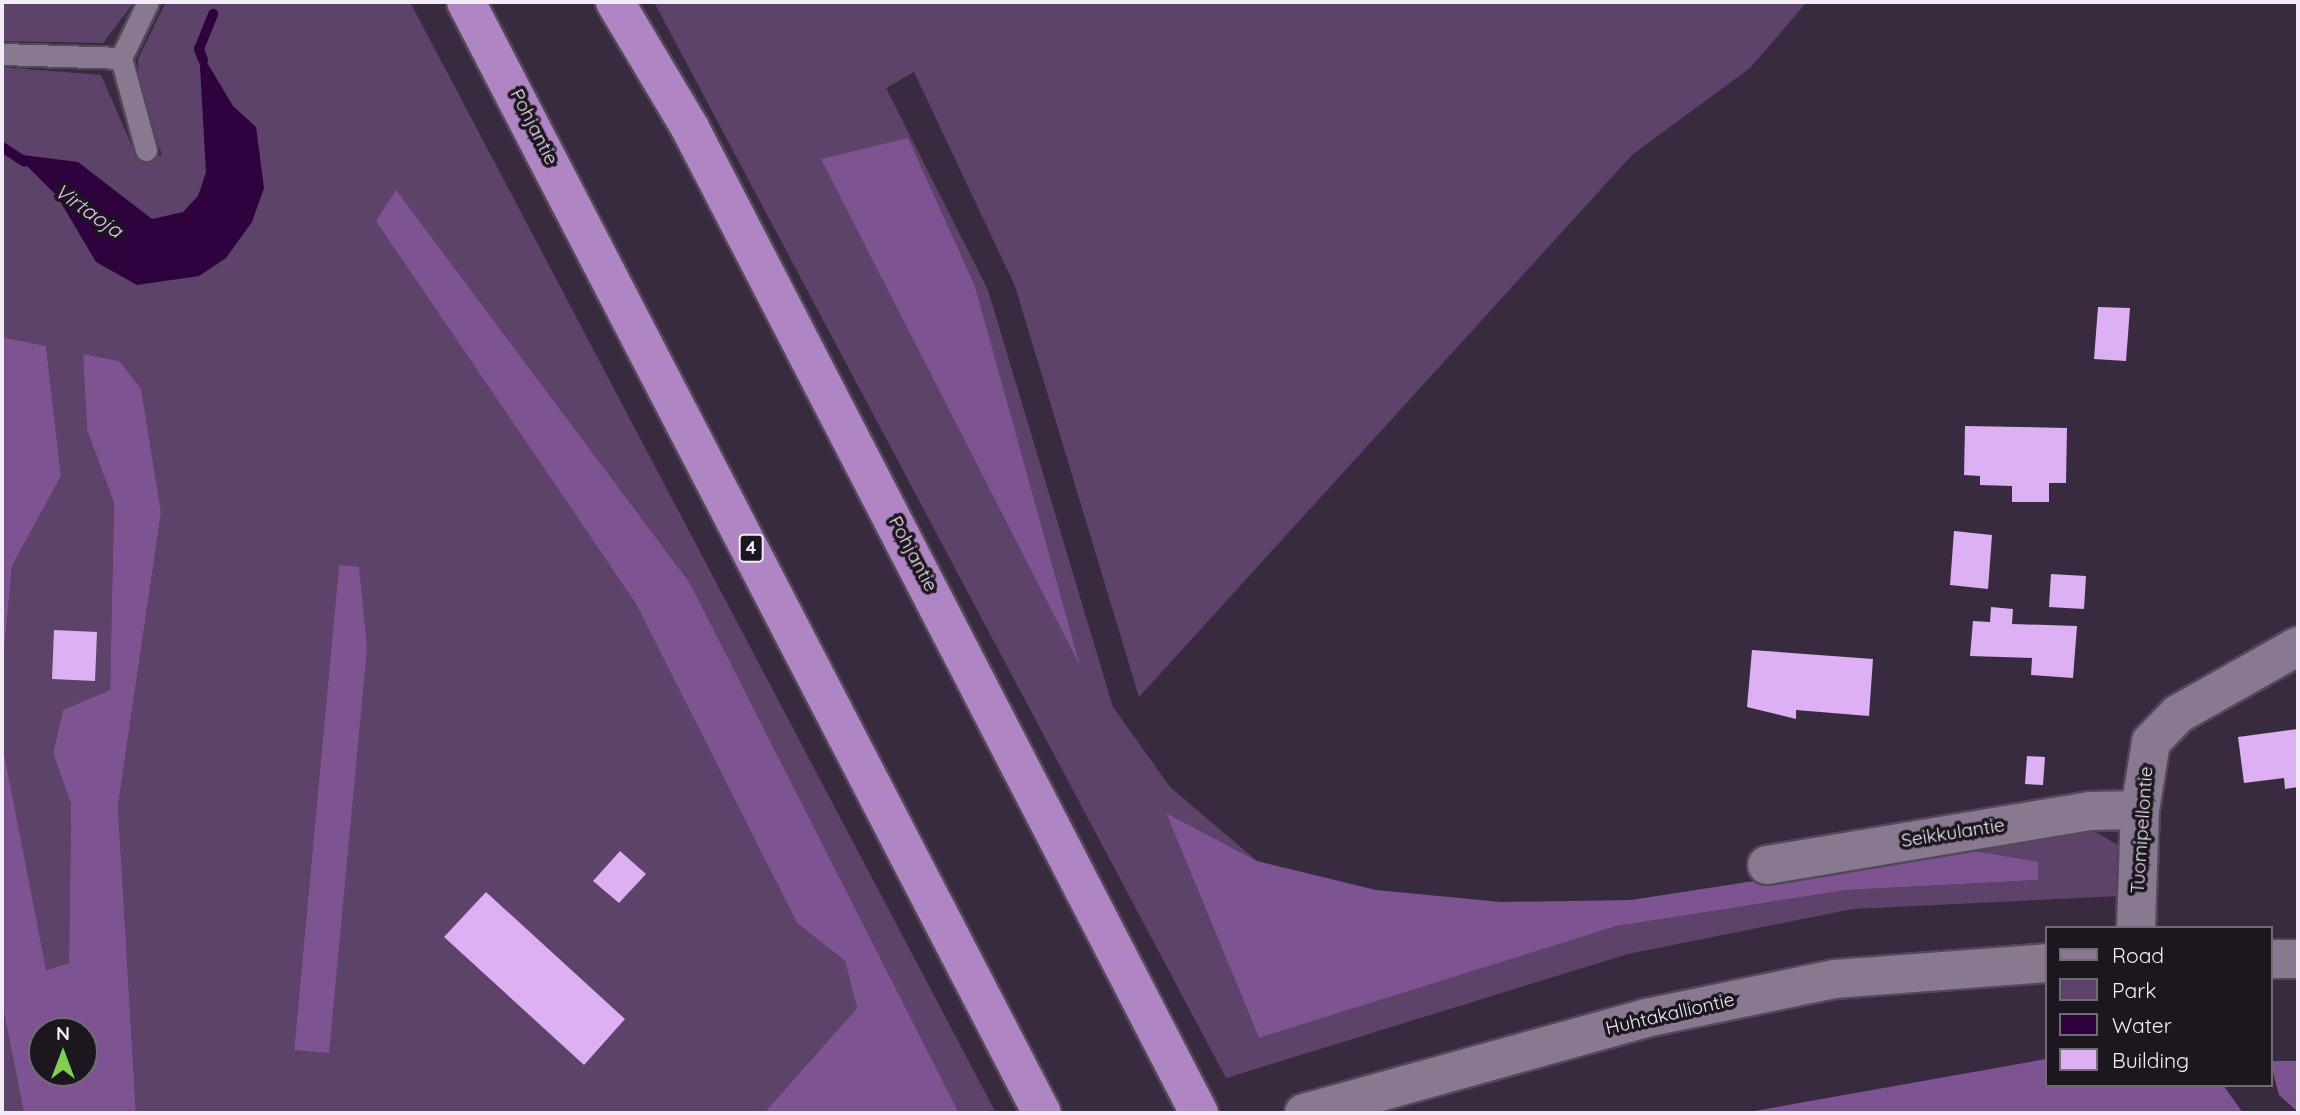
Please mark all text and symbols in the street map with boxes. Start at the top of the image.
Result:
street label: Pohjantie [505,85,563,169]
water label: Virtaoja [50,177,128,243]
street label: Pohjantie [884,512,942,596]
road number: 4 [737,534,765,562]
street label: Tuomipellontie [2126,766,2158,894]
street label: Seikkulantie [1900,814,2006,852]
legend [2044,926,2272,1087]
text: Road [2112,942,2164,968]
text: Park [2112,977,2156,1003]
street label: Huhtakalliontie [1603,988,1737,1040]
text: Water [2112,1012,2172,1038]
north arrow [28,1017,98,1087]
text: N [56,1021,70,1045]
text: Building [2112,1047,2189,1073]

